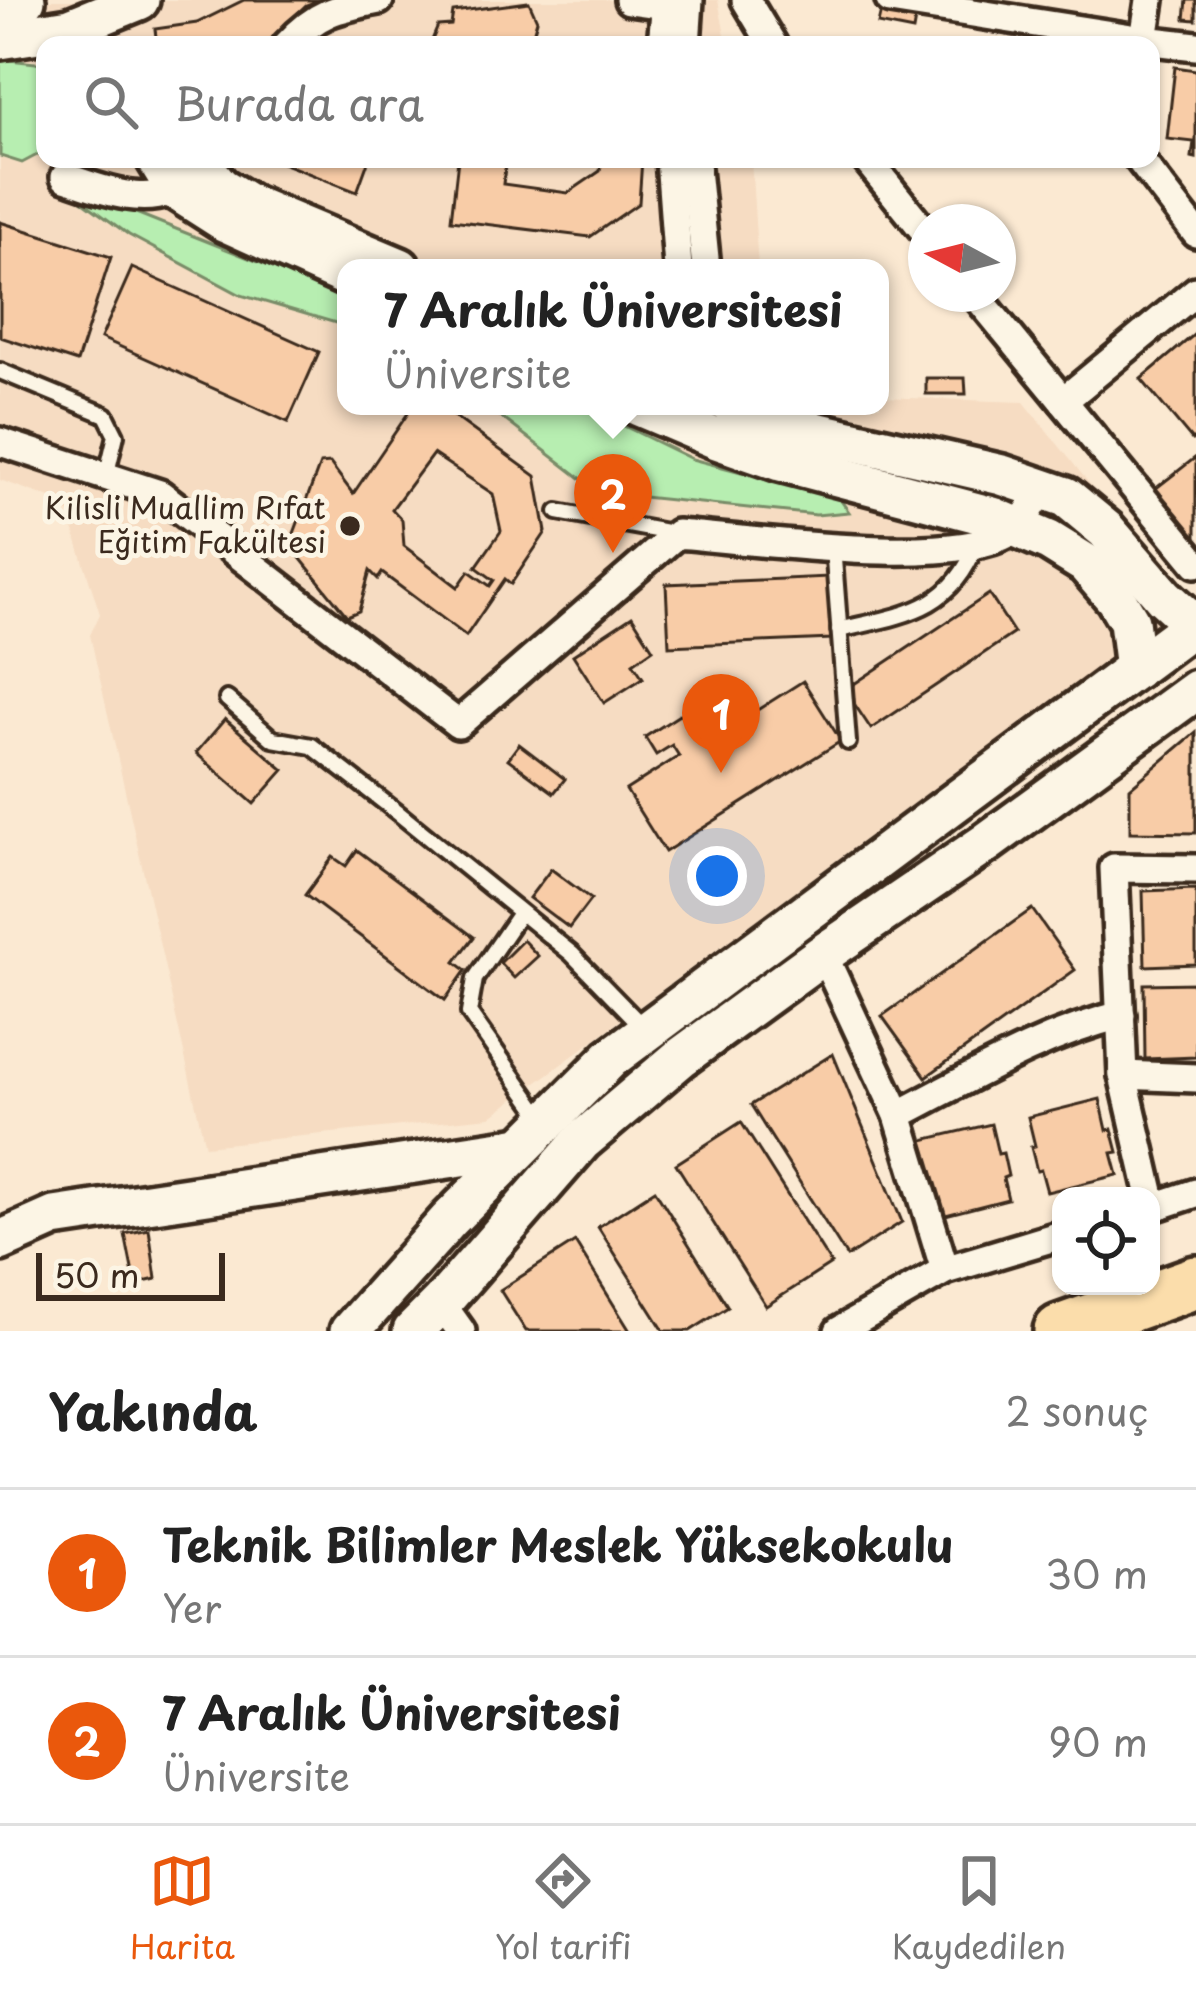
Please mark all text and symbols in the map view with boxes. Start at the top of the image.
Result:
search box [36,36,1160,168]
text: Burada ara [174,68,424,136]
icon: search [78,69,144,135]
north arrow [908,204,1016,312]
popup [337,259,889,415]
text: 7 Aralık Üniversitesi [384,274,842,342]
text: Üniversite [384,342,572,401]
pin: 2 [574,454,652,553]
place label: Kilisli Muallim Rıfat Eğitim Fakültesi [45,484,326,563]
marker: Kilisli Muallim Rıfat Eğitim Fakültesi [337,513,363,539]
pin: 1 [682,674,760,773]
your location [687,846,747,906]
map controls [1052,1187,1160,1295]
button: locate [1052,1187,1160,1295]
scale bar [36,1247,225,1300]
text: 50 m [54,1249,140,1299]
text: Yakında [48,1371,258,1448]
text: 2 sonuç [1005,1380,1148,1439]
text: Teknik Bilimler Meslek Yüksekokulu [162,1509,954,1577]
text: 1 [78,1543,96,1602]
text: 30 m [1045,1543,1148,1602]
text: Yer [162,1577,221,1636]
text: 7 Aralık Üniversitesi [162,1677,621,1745]
text: 2 [73,1711,101,1770]
text: 90 m [1048,1711,1148,1770]
text: Üniversite [162,1745,350,1804]
tab: Harita [130,1848,235,1970]
tab: Yol tarifi [495,1848,632,1970]
tab: Kaydedilen [892,1848,1066,1970]

